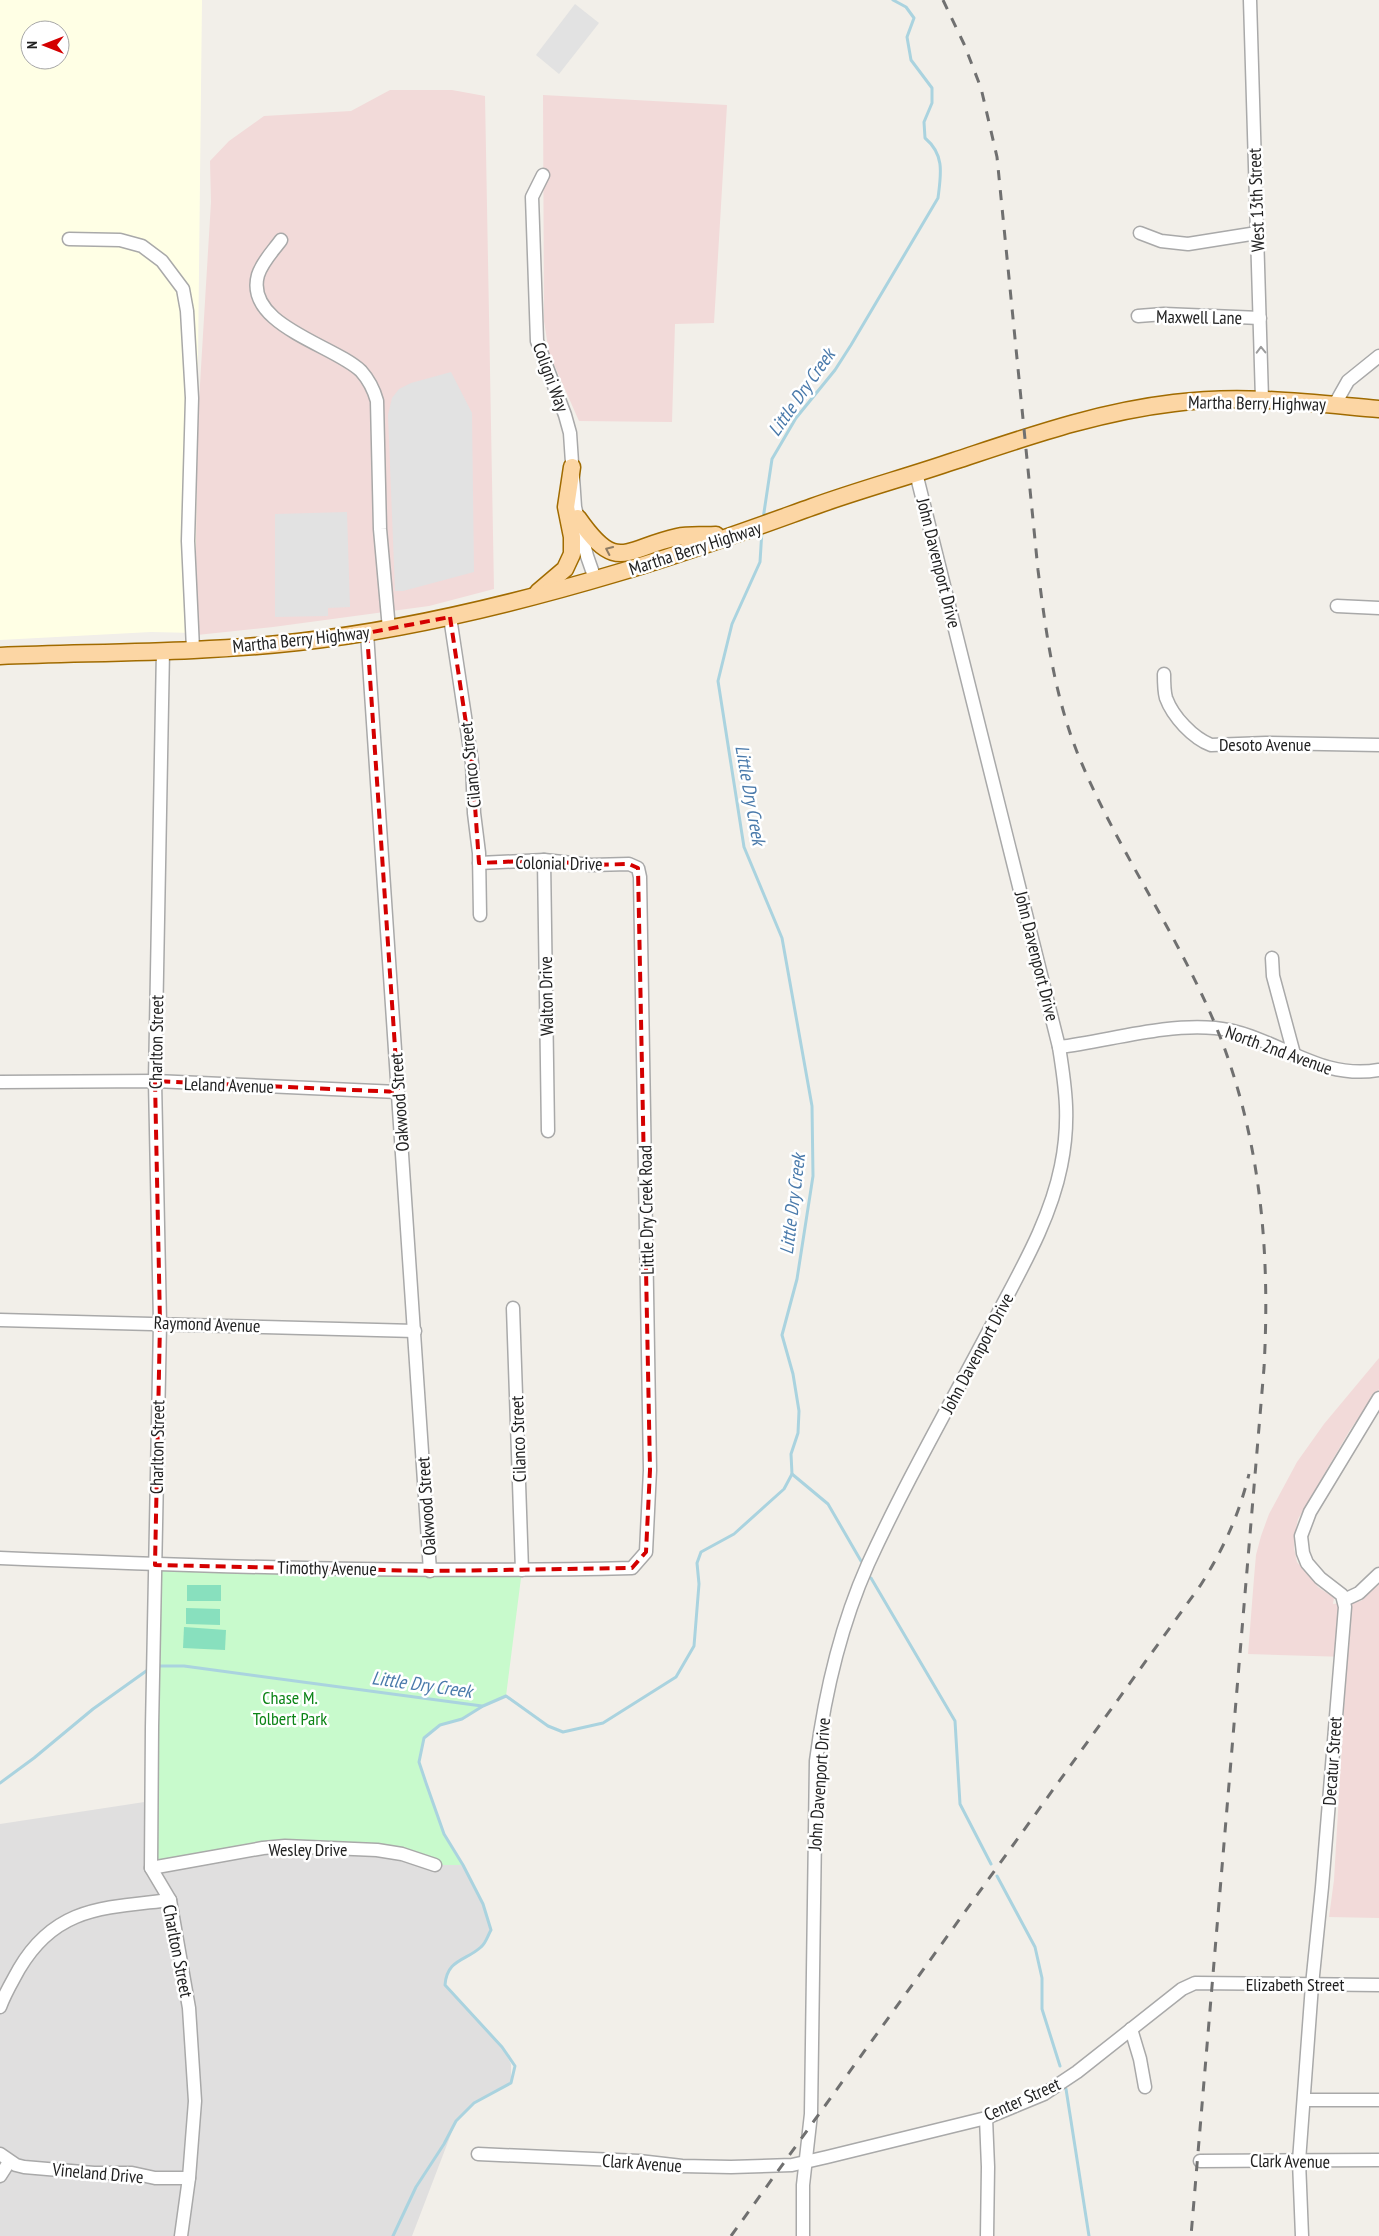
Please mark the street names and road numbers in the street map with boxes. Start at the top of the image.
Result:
street label: West 13th Street [1243,148,1269,252]
street label: Maxwell Lane [1156,305,1242,329]
street label: Coligni Way [528,339,574,415]
street label: Martha Berry Highway [1188,390,1326,416]
street label: John Davenport Drive [911,495,966,630]
street label: Martha Berry Highway [626,516,764,580]
street label: Martha Berry Highway [231,620,371,658]
street label: Cilanco Street [454,721,486,809]
street label: Desoto Avenue [1219,733,1311,756]
street label: Colonial Drive [515,851,603,875]
street label: John Davenport Drive [1009,888,1064,1023]
street label: Walton Drive [534,956,558,1036]
street label: Charlton Street [144,995,168,1089]
street label: North 2nd Avenue [1222,1020,1336,1080]
street label: Oakwood Street [384,1052,414,1152]
street label: Leland Avenue [184,1072,274,1098]
street label: Little Dry Creek Road [633,1145,659,1275]
street label: John Davenport Drive [935,1289,1018,1418]
street label: Raymond Avenue [153,1311,261,1337]
street label: Cilanco Street [505,1395,531,1483]
street label: Charlton Street [145,1400,169,1494]
street label: Oakwood Street [411,1456,441,1556]
street label: Timothy Avenue [277,1556,377,1580]
street label: Decatur Street [1317,1716,1347,1806]
street label: John Davenport Drive [803,1717,835,1852]
street label: Wesley Drive [268,1838,348,1861]
street label: Charlton Street [158,1903,198,1999]
street label: Elizabeth Street [1246,1973,1344,1996]
street label: Center Street [980,2072,1064,2126]
street label: Clark Avenue [601,2149,683,2177]
street label: Clark Avenue [1250,2149,1330,2173]
street label: Vineland Drive [51,2157,144,2188]

